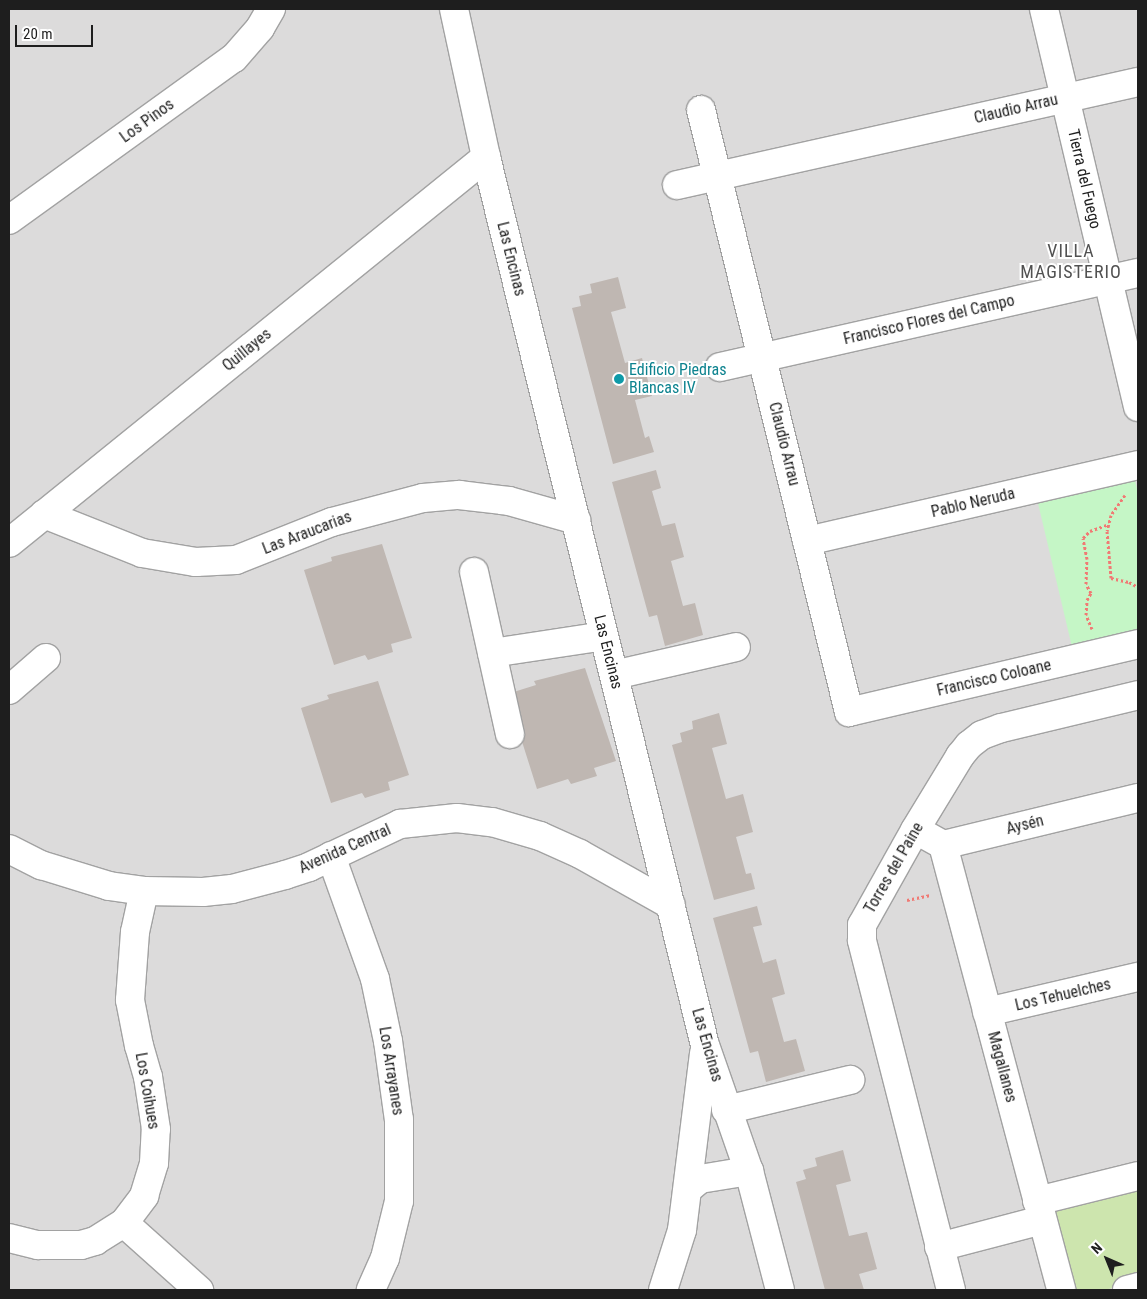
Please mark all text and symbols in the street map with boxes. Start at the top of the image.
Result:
scale bar [18,15,95,47]
text: 20 m [23,25,53,43]
street label: Claudio Arrau [972,90,1060,128]
street label: Los Pinos [116,95,178,147]
street label: Tierra del Fuego [1063,127,1105,231]
street label: Las Encinas [493,220,529,298]
district label: VILLA MAGISTERIO [1019,241,1123,284]
street label: Francisco Flores del Campo [842,291,1016,349]
street label: Quillayes [219,325,275,375]
place label: Edificio Piedras Blancas IV [629,360,727,398]
marker: Edificio Piedras Blancas IV [613,373,625,385]
street label: Claudio Arrau [764,400,804,488]
street label: Pablo Neruda [929,484,1017,522]
street label: Las Araucarias [260,507,354,559]
street label: Las Encinas [590,613,626,691]
street label: Francisco Coloane [935,656,1053,700]
street label: Aysén [1004,811,1046,839]
street label: Torres del Paine [860,819,928,917]
street label: Avenida Central [296,820,394,878]
street label: Los Tehuelches [1013,975,1113,1015]
street label: Las Encinas [687,1006,727,1084]
street label: Los Arrayanes [375,1025,407,1117]
street label: Magallanes [983,1029,1021,1105]
street label: Los Coihues [131,1051,163,1131]
north arrow [1082,1234,1132,1284]
text: N [1088,1239,1105,1257]

